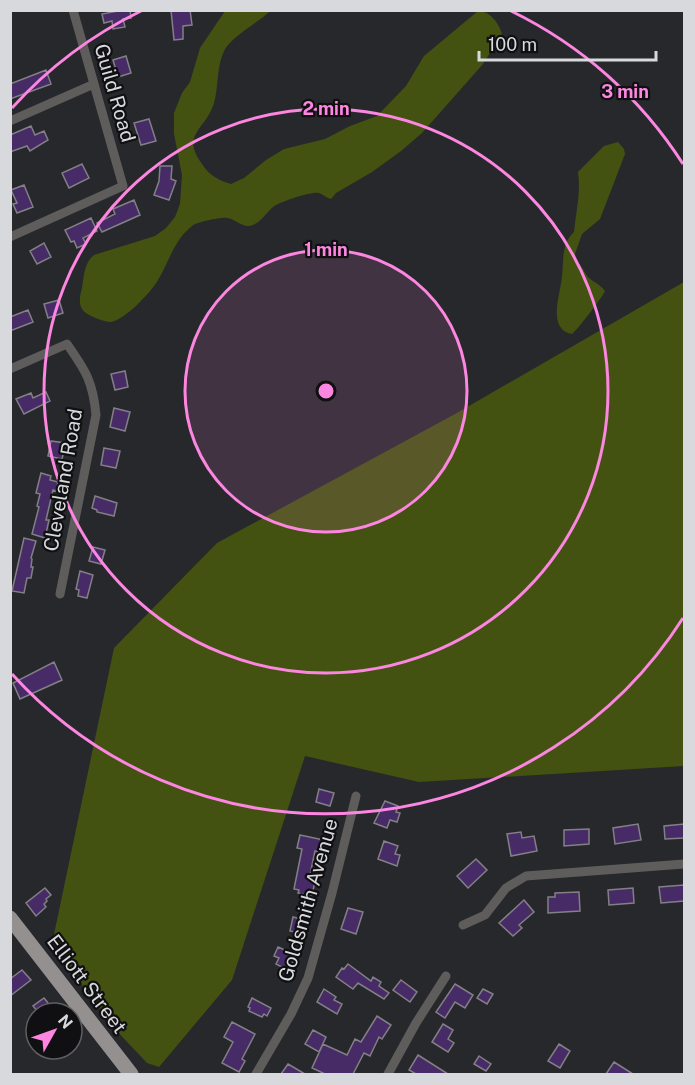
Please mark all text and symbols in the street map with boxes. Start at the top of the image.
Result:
scale bar [479,24,656,62]
text: 100 m [488,34,537,55]
street label: Guild Road [90,41,140,145]
text: 3 min [601,81,649,102]
text: 2 min [302,98,350,119]
text: 1 min [304,239,348,260]
centre of rings [316,381,336,401]
street label: Cleveland Road [39,407,87,553]
street label: Goldsmith Avenue [273,816,343,984]
street label: Elliott Street [42,930,132,1038]
north arrow [24,1001,84,1061]
text: N [54,1011,76,1033]

